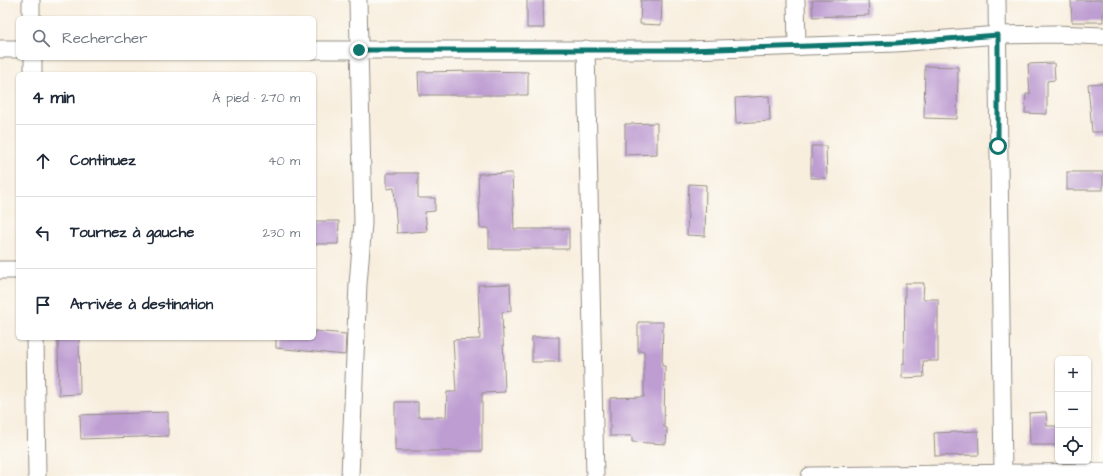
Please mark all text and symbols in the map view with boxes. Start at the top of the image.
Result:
search box [16,16,316,60]
icon: search [30,27,52,49]
text: Rechercher [62,28,147,49]
route end [350,41,368,59]
text: 4 min [32,86,75,110]
text: À pied · 270 m [212,89,300,107]
route start [989,137,1007,155]
icon: ahead [32,150,54,172]
text: Continuez [70,150,136,171]
text: 40 m [268,152,300,170]
icon: left [32,222,54,244]
text: Tournez à gauche [70,222,194,243]
text: 230 m [262,224,300,242]
icon: arrive [32,294,54,316]
text: Arrivée à destination [70,294,213,315]
map controls [1055,356,1091,464]
button: + [1055,356,1091,392]
button: − [1055,392,1091,428]
button: locate [1055,428,1091,464]

